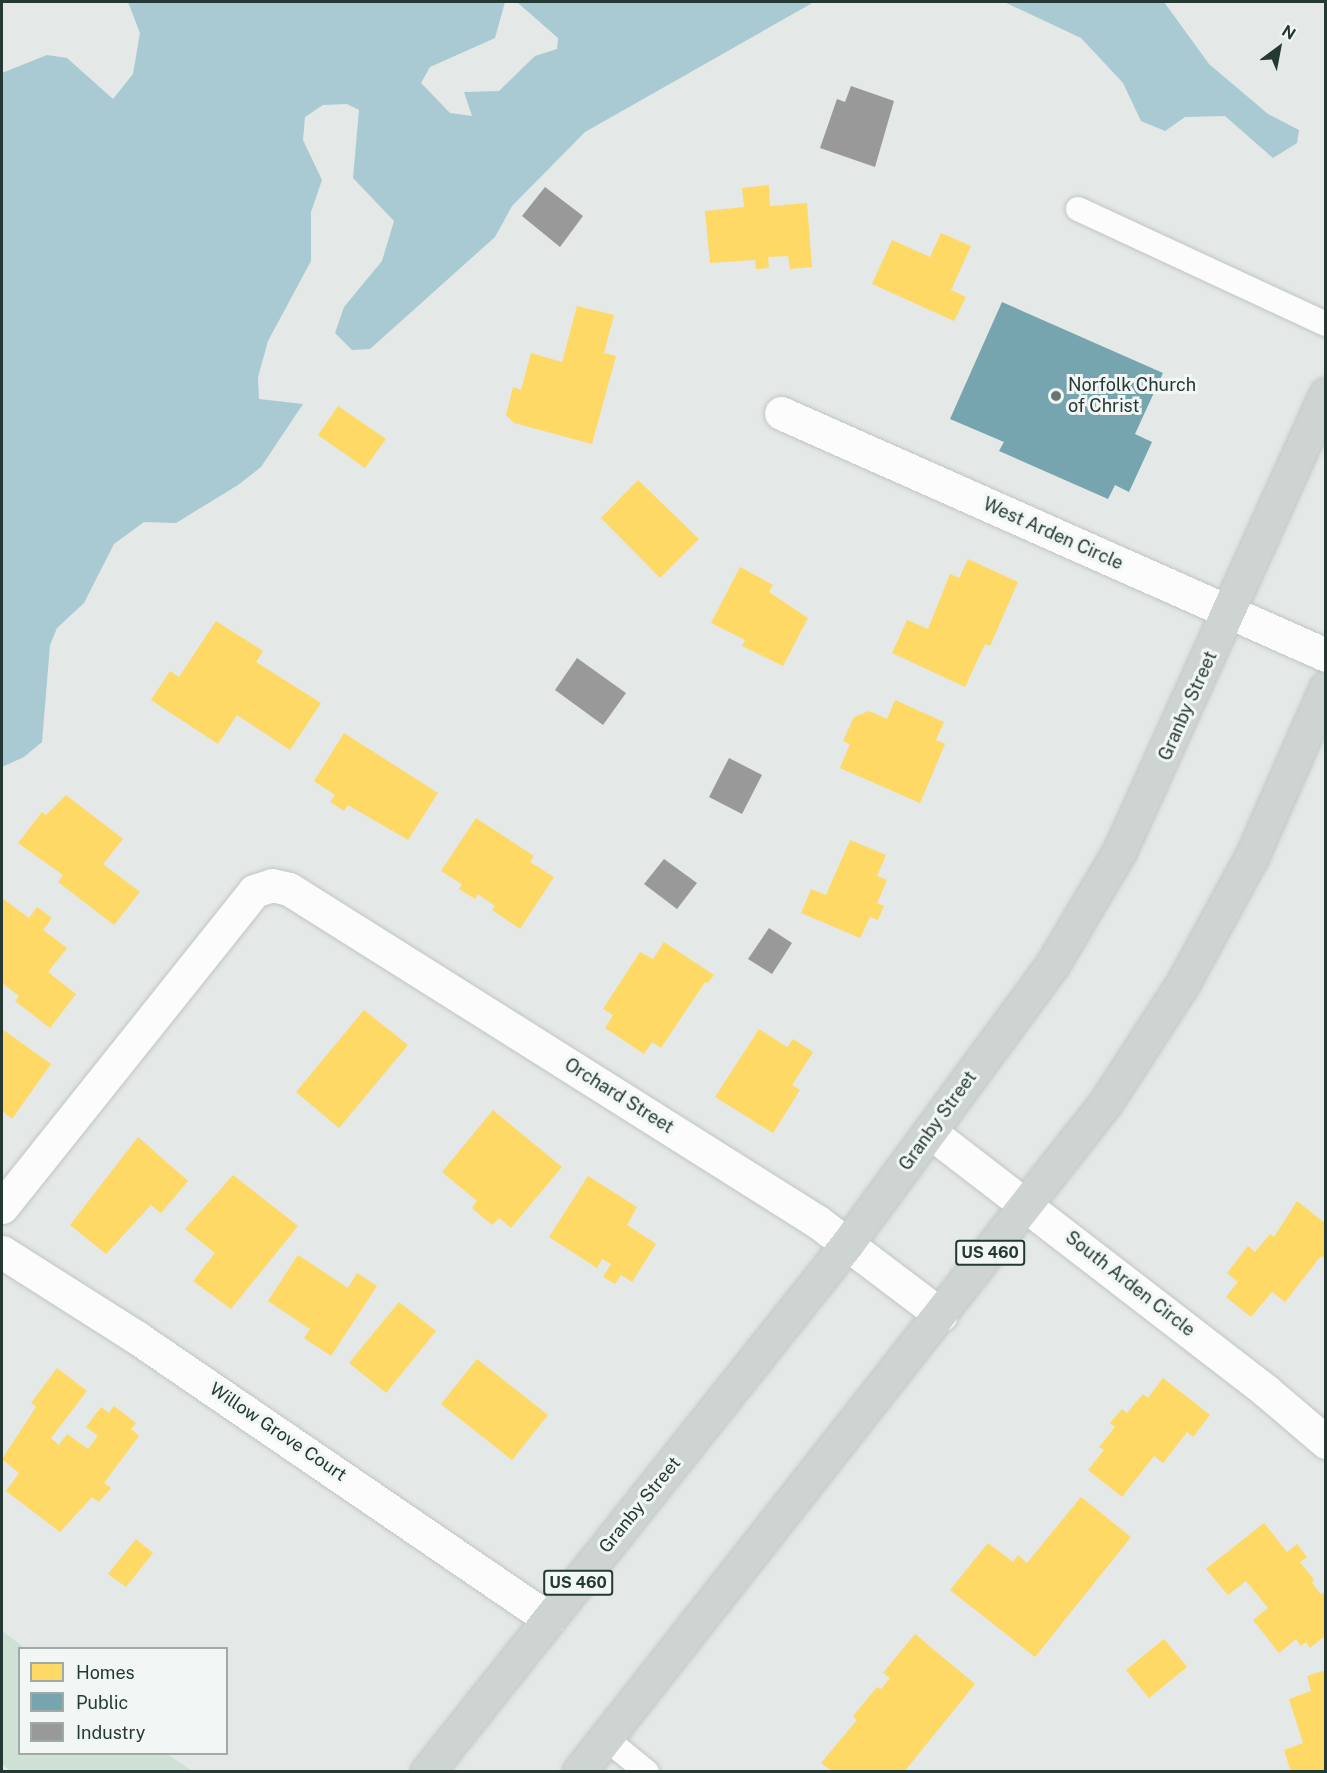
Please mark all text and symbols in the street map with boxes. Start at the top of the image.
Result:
north arrow [1249,18,1309,78]
text: N [1278,21,1299,44]
place label: Norfolk Church of Christ [1068,375,1196,418]
marker: Norfolk Church of Christ [1049,389,1063,403]
street label: West Arden Circle [980,493,1126,575]
street label: Granby Street [1154,648,1222,764]
street label: Orchard Street [560,1054,678,1138]
street label: Granby Street [895,1067,981,1175]
street label: South Arden Circle [1061,1227,1199,1341]
road number: US 460 [954,1240,1026,1266]
street label: Willow Grove Court [205,1378,351,1486]
street label: Granby Street [595,1453,685,1557]
road number: US 460 [542,1570,614,1596]
legend [18,1647,228,1755]
text: Homes [76,1662,135,1683]
text: Public [76,1692,128,1713]
text: Industry [76,1722,145,1743]

